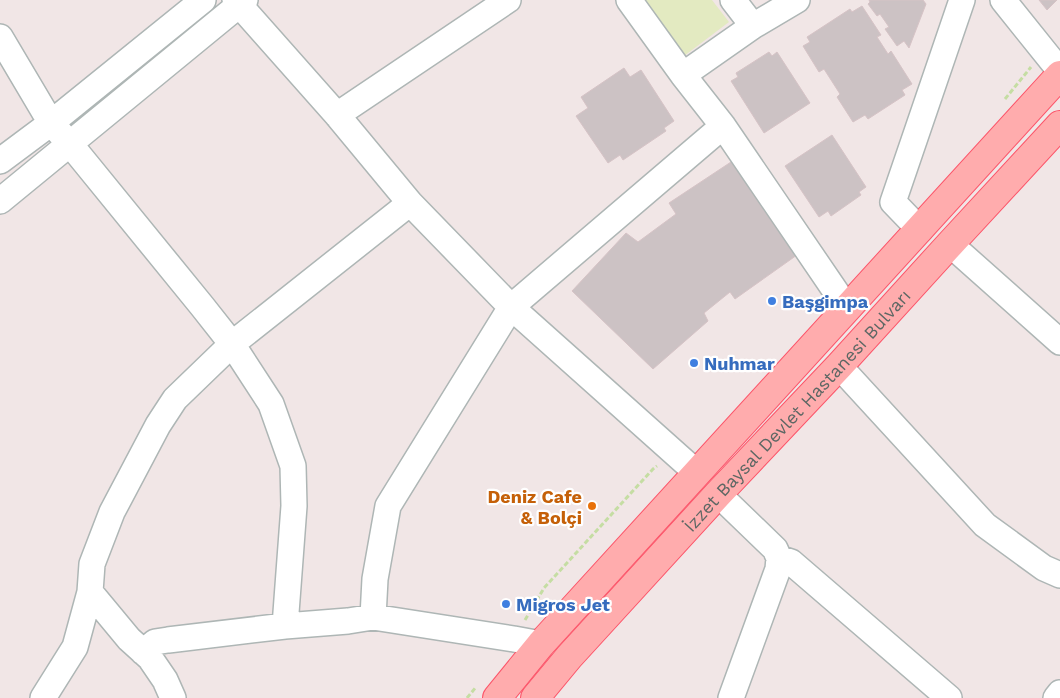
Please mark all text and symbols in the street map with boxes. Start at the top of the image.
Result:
street label: İzzet Baysal Devlet Hastanesi Bulvarı [679,285,914,536]
place label: Başgimpa [782,291,869,312]
marker: Başgimpa [766,295,778,307]
place label: Nuhmar [704,353,775,374]
marker: Nuhmar [688,357,700,369]
place label: Deniz Cafe & Bolçi [487,486,582,528]
marker: Deniz Cafe & Bolçi [586,500,598,512]
place label: Migros Jet [516,594,610,615]
marker: Migros Jet [500,598,512,610]

